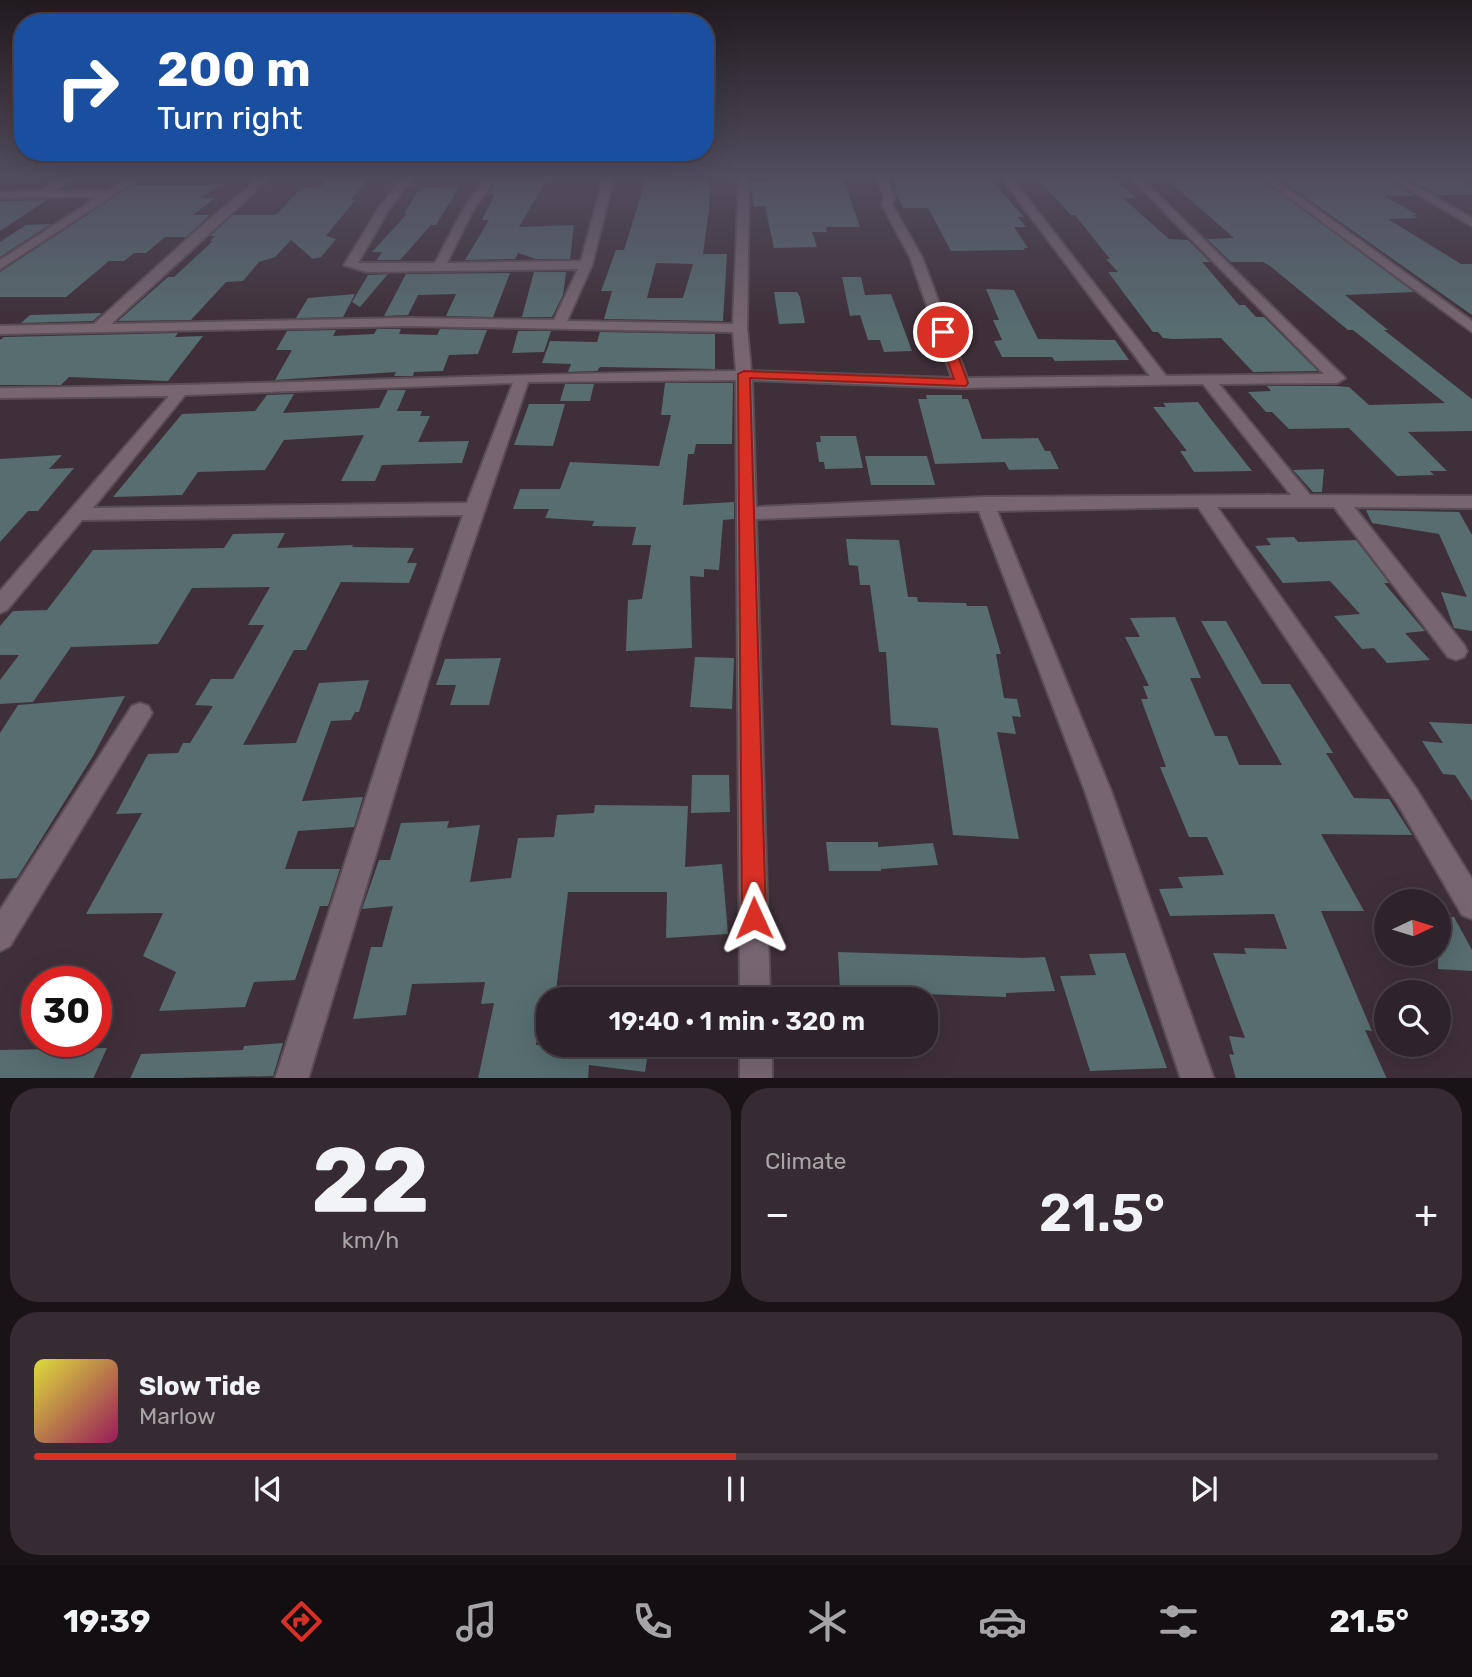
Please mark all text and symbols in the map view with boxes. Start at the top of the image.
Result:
text: 200 m [157,40,311,98]
icon: right [42,42,133,133]
text: Turn right [157,99,302,137]
pin [913,302,973,362]
icon: arrive [924,313,962,351]
position arrow [717,881,791,955]
north arrow [1374,889,1451,966]
map controls [1374,889,1451,1057]
speed limit sign: 30 [21,966,112,1057]
button: search [1374,980,1451,1057]
text: 19:40 · 1 min · 320 m [609,1006,865,1037]
text: 22 [311,1126,430,1234]
text: Climate [765,1147,846,1175]
text: 21.5° [1039,1182,1165,1244]
text: − [765,1191,790,1237]
text: + [1414,1191,1438,1237]
text: km/h [342,1226,399,1254]
text: Slow Tide [139,1371,261,1402]
text: Marlow [139,1402,216,1430]
icon: previous [249,1470,287,1508]
icon: pause [717,1470,755,1508]
icon: next [1185,1470,1223,1508]
icon: directions [277,1597,326,1646]
icon: music [452,1597,501,1646]
icon: phone [628,1597,677,1646]
icon: climate [803,1597,852,1646]
icon: car [978,1597,1027,1646]
icon: filters [1154,1597,1203,1646]
text: 19:39 [63,1602,151,1640]
text: 21.5° [1329,1602,1409,1640]

